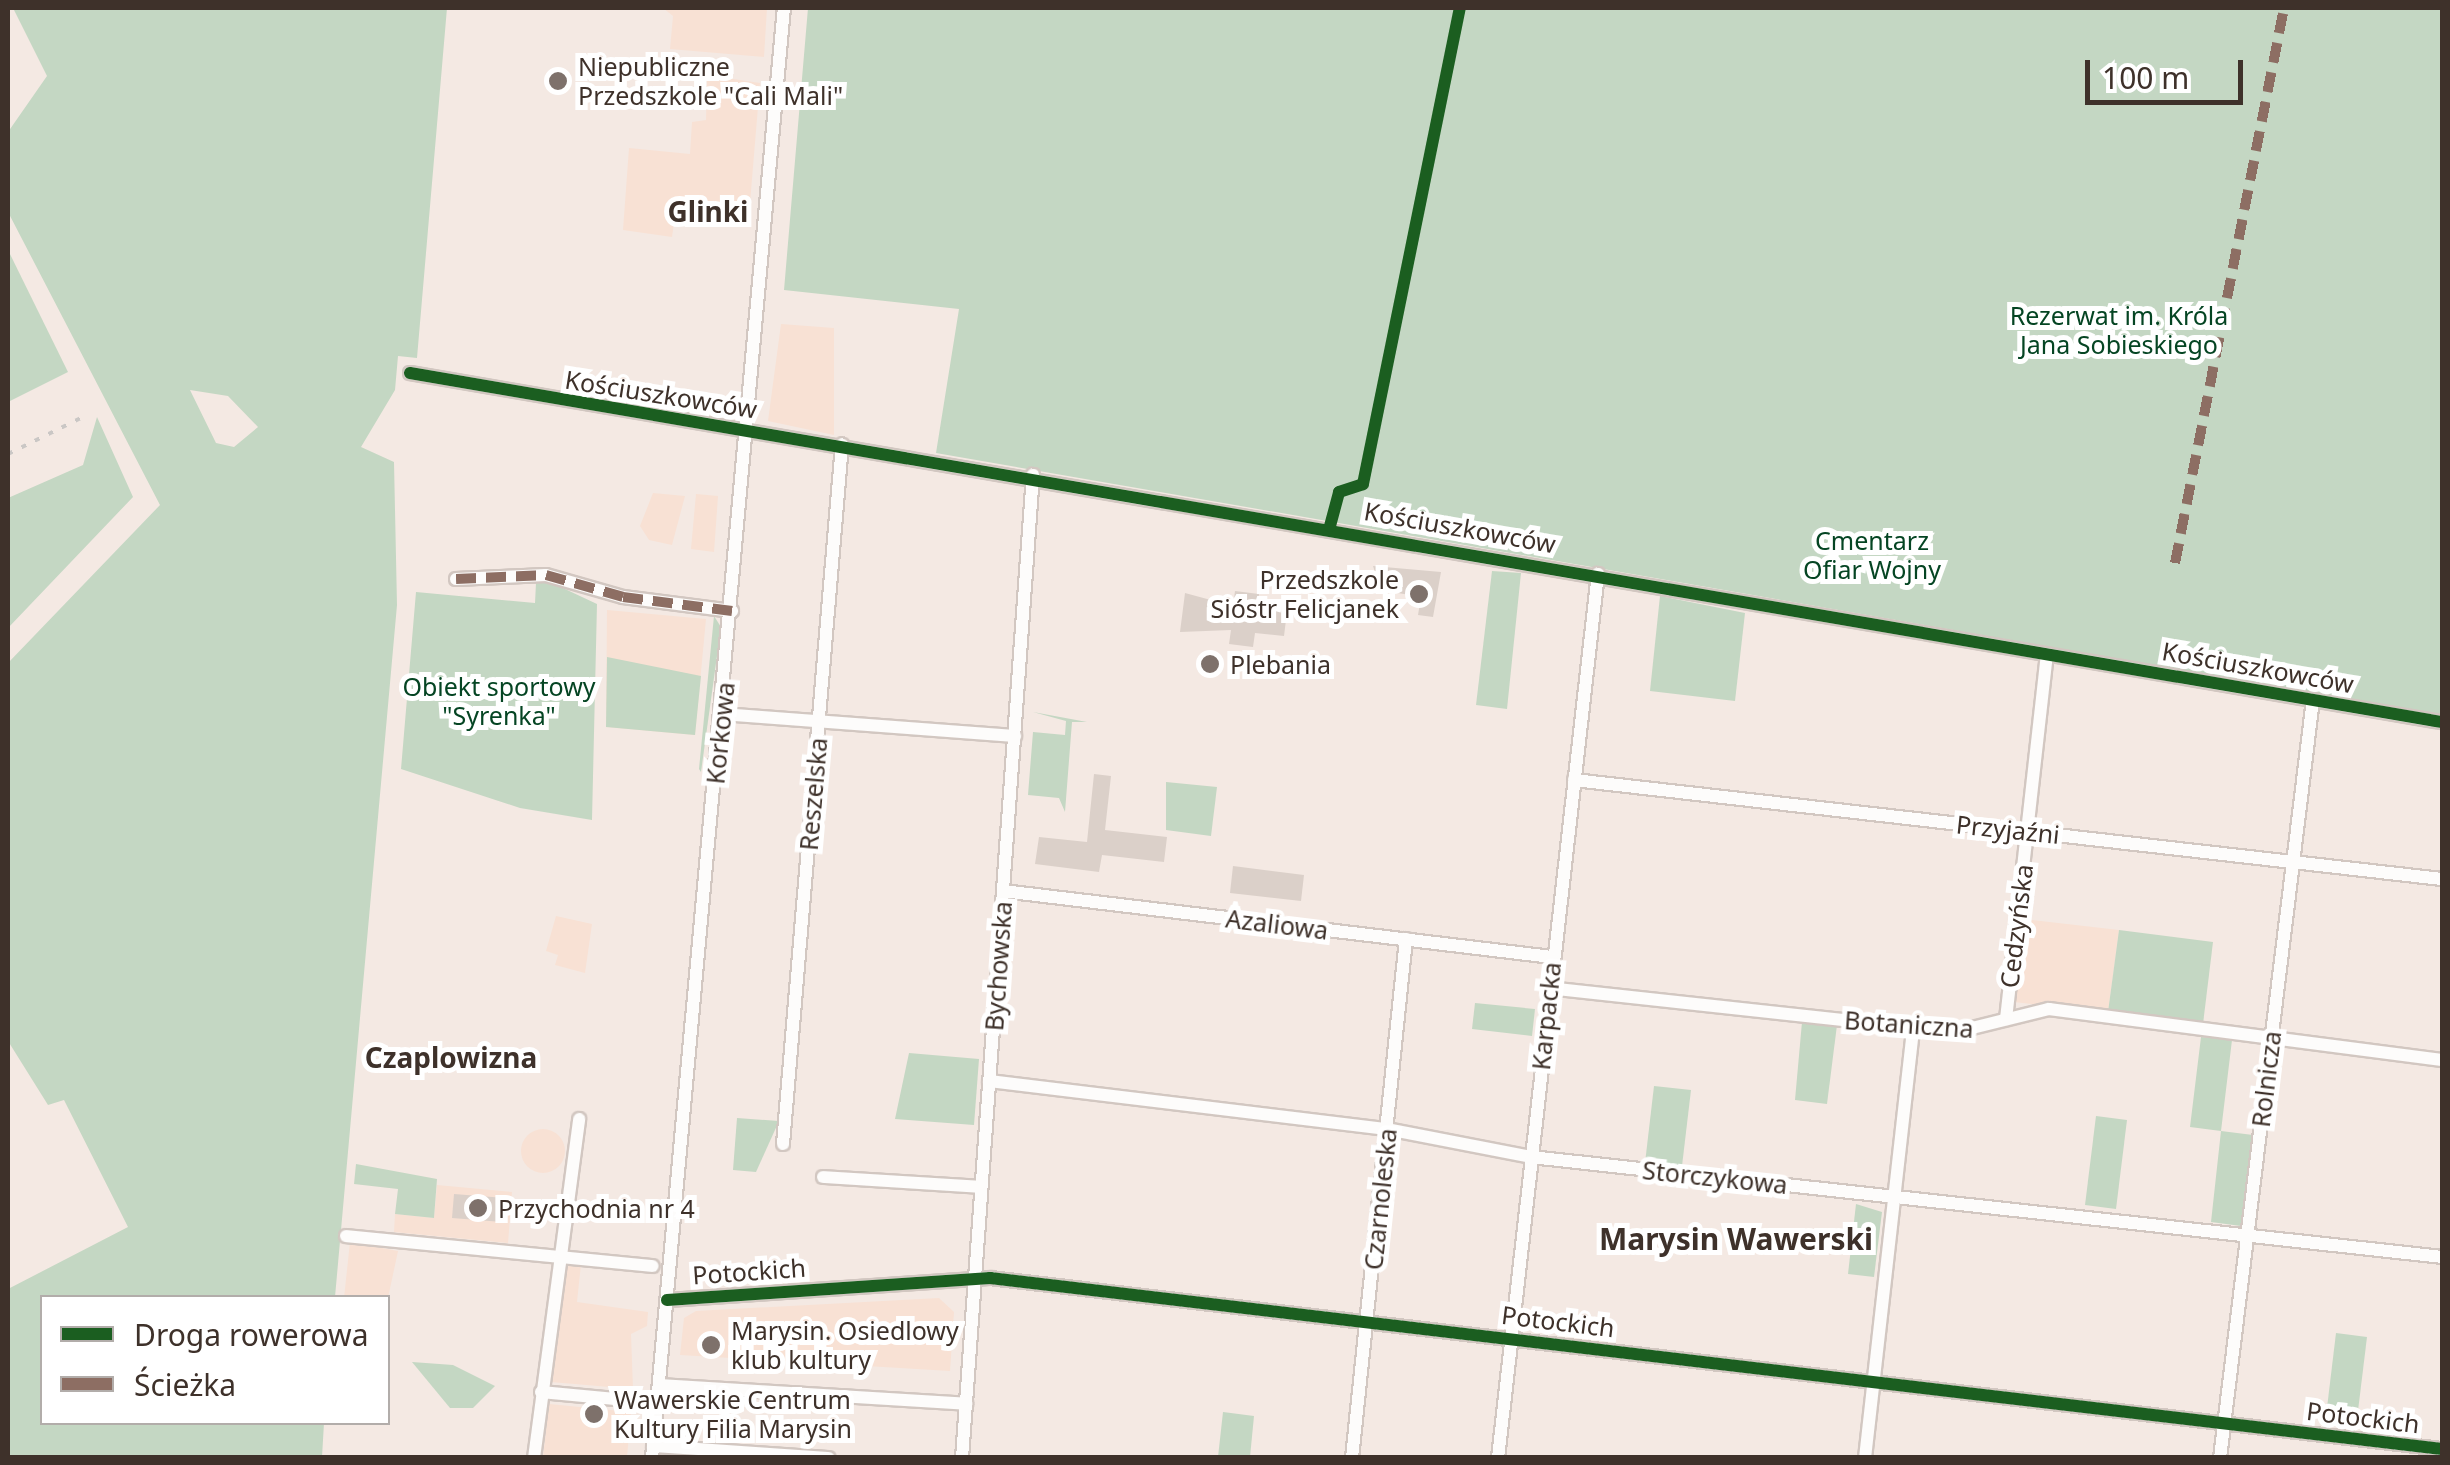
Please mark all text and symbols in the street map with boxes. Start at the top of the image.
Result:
scale bar [2090,40,2248,102]
place label: Niepubliczne Przedszkole "Cali Mali" [578,52,843,111]
text: 100 m [2102,57,2189,98]
marker: Niepubliczne Przedszkole "Cali Mali" [547,70,569,92]
district label: Glinki [668,194,748,228]
park label: Rezerwat im. Króla Jana Sobieskiego [2010,301,2228,360]
street label: Kościuszkowców [563,364,759,424]
street label: Kościuszkowców [1362,495,1558,559]
park label: Cmentarz Ofiar Wojny [1803,526,1941,585]
place label: Przedszkole Sióstr Felicjanek [1211,565,1399,624]
marker: Przedszkole Sióstr Felicjanek [1408,583,1430,605]
street label: Kościuszkowców [2160,635,2356,699]
place label: Plebania [1230,649,1331,679]
marker: Plebania [1199,653,1221,675]
park label: Obiekt sportowy "Syrenka" [402,672,596,731]
street label: Korkowa [700,680,740,786]
street label: Reszelska [793,736,833,852]
street label: Przyjaźni [1955,809,2061,849]
street label: Cedzyńska [1994,862,2038,990]
street label: Bychowska [978,900,1018,1032]
street label: Azaliowa [1224,903,1330,945]
street label: Karpacka [1525,960,1567,1072]
street label: Botaniczna [1843,1005,1975,1043]
street label: Rolnicza [2245,1029,2287,1129]
district label: Czaplowizna [365,1040,537,1074]
street label: Czarnoleska [1358,1127,1402,1271]
street label: Storczykowa [1641,1154,1789,1200]
place label: Przychodnia nr 4 [498,1193,695,1223]
marker: Przychodnia nr 4 [467,1197,489,1219]
district label: Marysin Wawerski [1599,1221,1873,1257]
street label: Potockich [691,1252,807,1290]
legend [40,1295,390,1425]
street label: Potockich [1500,1299,1616,1343]
text: Droga rowerowa [134,1314,369,1355]
place label: Marysin. Osiedlowy klub kultury [731,1316,959,1375]
marker: Marysin. Osiedlowy klub kultury [700,1334,722,1356]
text: Ścieżka [134,1364,236,1405]
place label: Wawerskie Centrum Kultury Filia Marysin [614,1385,852,1444]
street label: Potockich [2305,1395,2421,1439]
marker: Wawerskie Centrum Kultury Filia Marysin [583,1403,605,1425]

